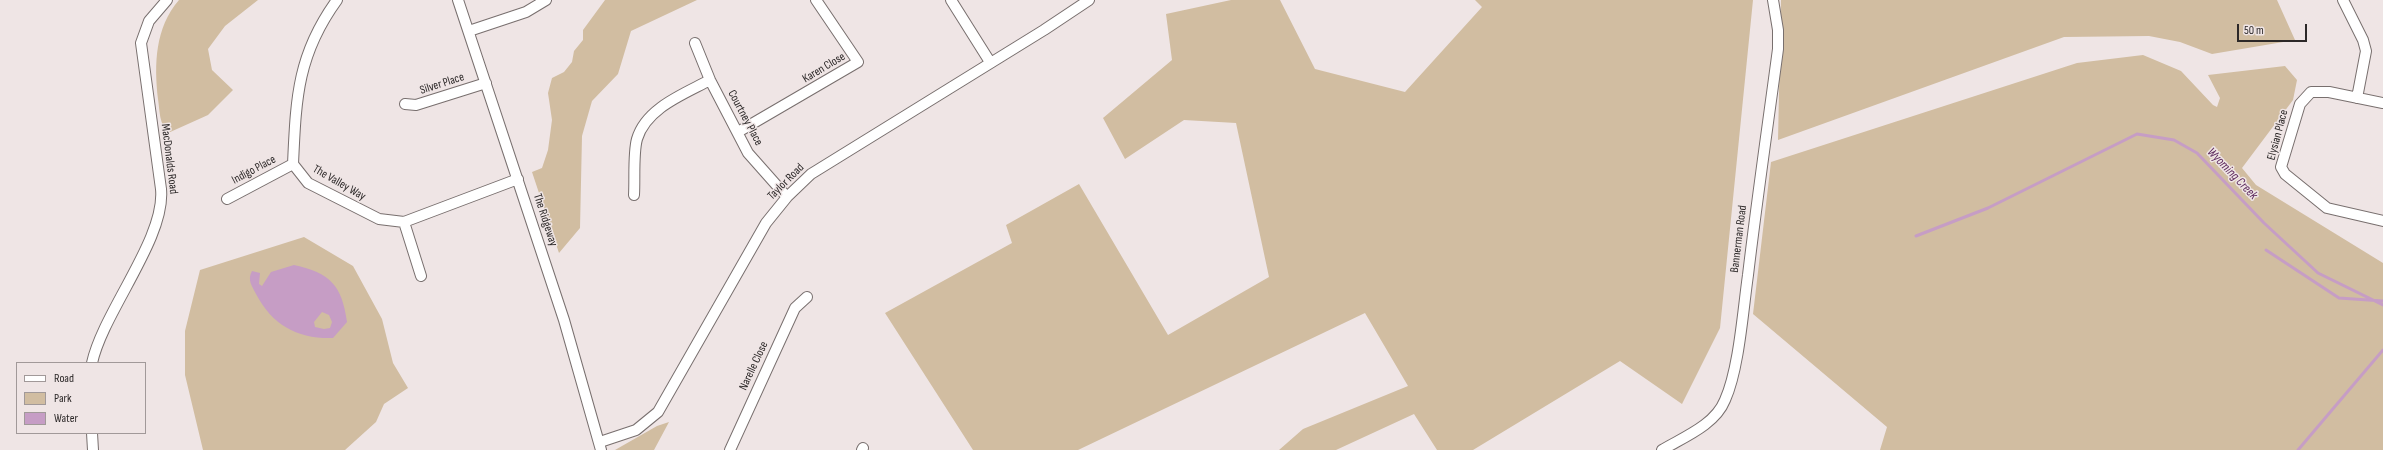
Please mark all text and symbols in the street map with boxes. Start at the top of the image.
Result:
scale bar [2239,16,2309,42]
text: 50 m [2244,23,2264,38]
street label: Karen Close [800,50,848,86]
street label: Silver Place [418,70,466,98]
street label: Courtney Place [724,88,766,148]
street label: Elysian Place [2264,108,2292,162]
street label: MacDonalds Road [158,123,180,195]
water label: Wyoming Creek [2203,145,2261,203]
street label: Indigo Place [229,152,279,188]
street label: Taylor Road [765,161,807,203]
street label: The Valley Way [310,162,368,204]
street label: The Ridgeway [530,192,560,248]
street label: Bannerman Road [1728,204,1750,274]
street label: Narelle Close [736,339,772,393]
legend [16,362,146,434]
text: Road [54,371,74,386]
text: Park [54,391,72,406]
text: Water [54,411,78,426]

